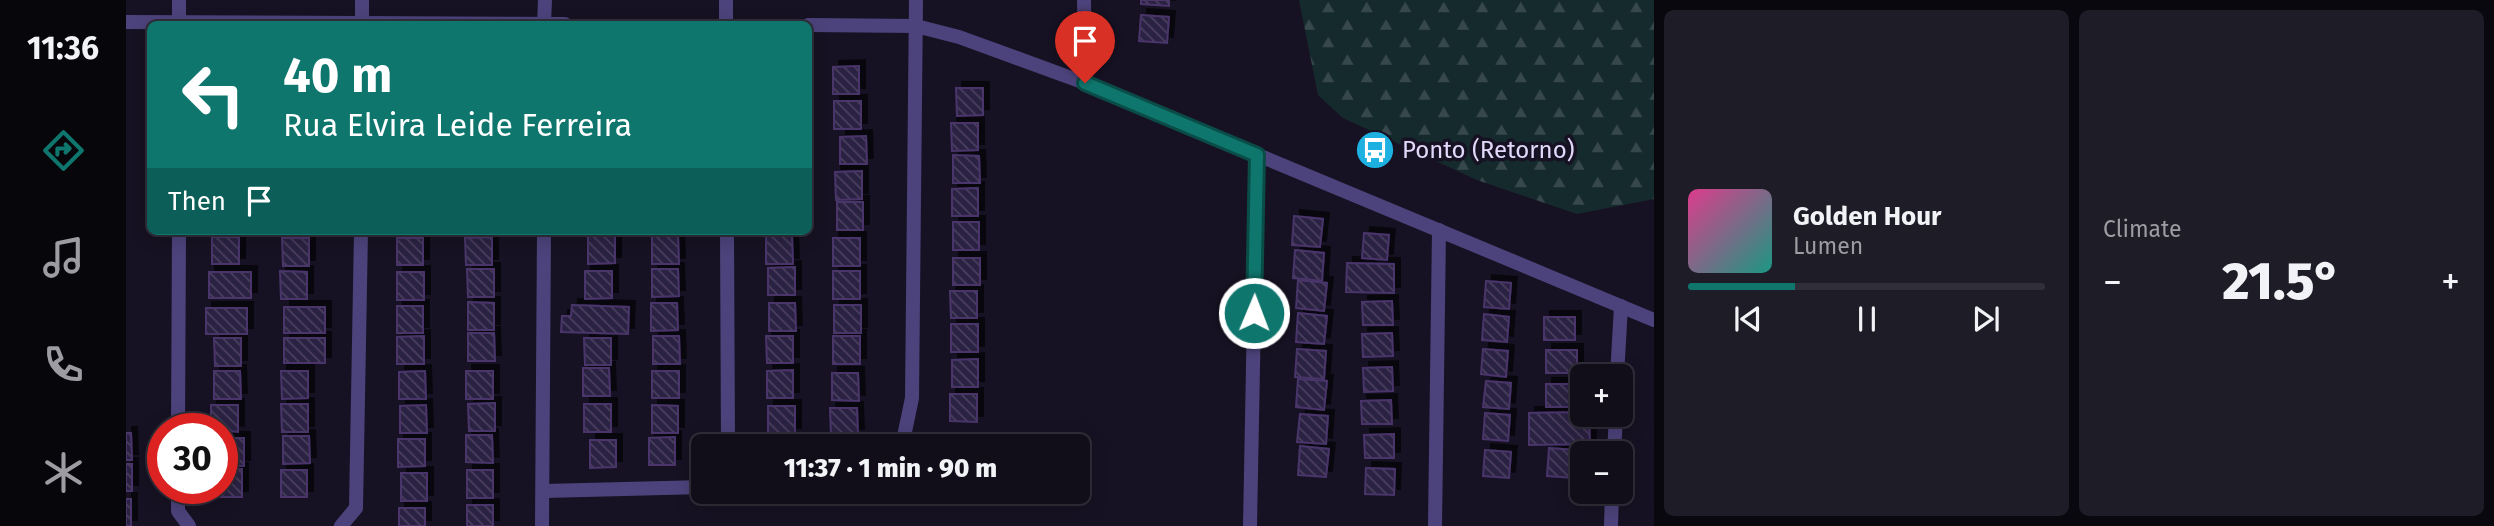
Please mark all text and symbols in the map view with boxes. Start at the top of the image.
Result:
pin [1055,11,1115,83]
icon: arrive [1066,22,1104,60]
text: 11:36 [27,29,99,67]
text: 40 m [283,46,392,105]
icon: left [168,49,259,140]
text: Rua Elvira Leide Ferreira [283,106,632,144]
icon: directions [39,126,88,175]
bus stop icon: Ponto (Retorno) [1354,129,1396,171]
place label: Ponto (Retorno) [1402,136,1574,164]
icon: arrive [240,182,278,220]
text: Then [168,186,226,217]
text: Golden Hour [1793,201,1941,232]
text: Climate [2103,215,2182,243]
text: Lumen [1793,232,1863,260]
icon: music [39,233,88,282]
text: 21.5° [2222,250,2341,313]
text: − [2103,259,2122,305]
text: + [2441,259,2460,305]
position arrow [1217,276,1291,350]
icon: previous [1729,300,1767,338]
icon: pause [1848,300,1886,338]
icon: next [1967,300,2005,338]
icon: phone [39,340,88,389]
map controls [1570,364,1633,504]
button: + [1570,364,1633,427]
speed limit sign: 30 [147,413,238,504]
button: − [1570,441,1633,504]
icon: climate [39,448,88,497]
text: 11:37 · 1 min · 90 m [784,453,997,484]

